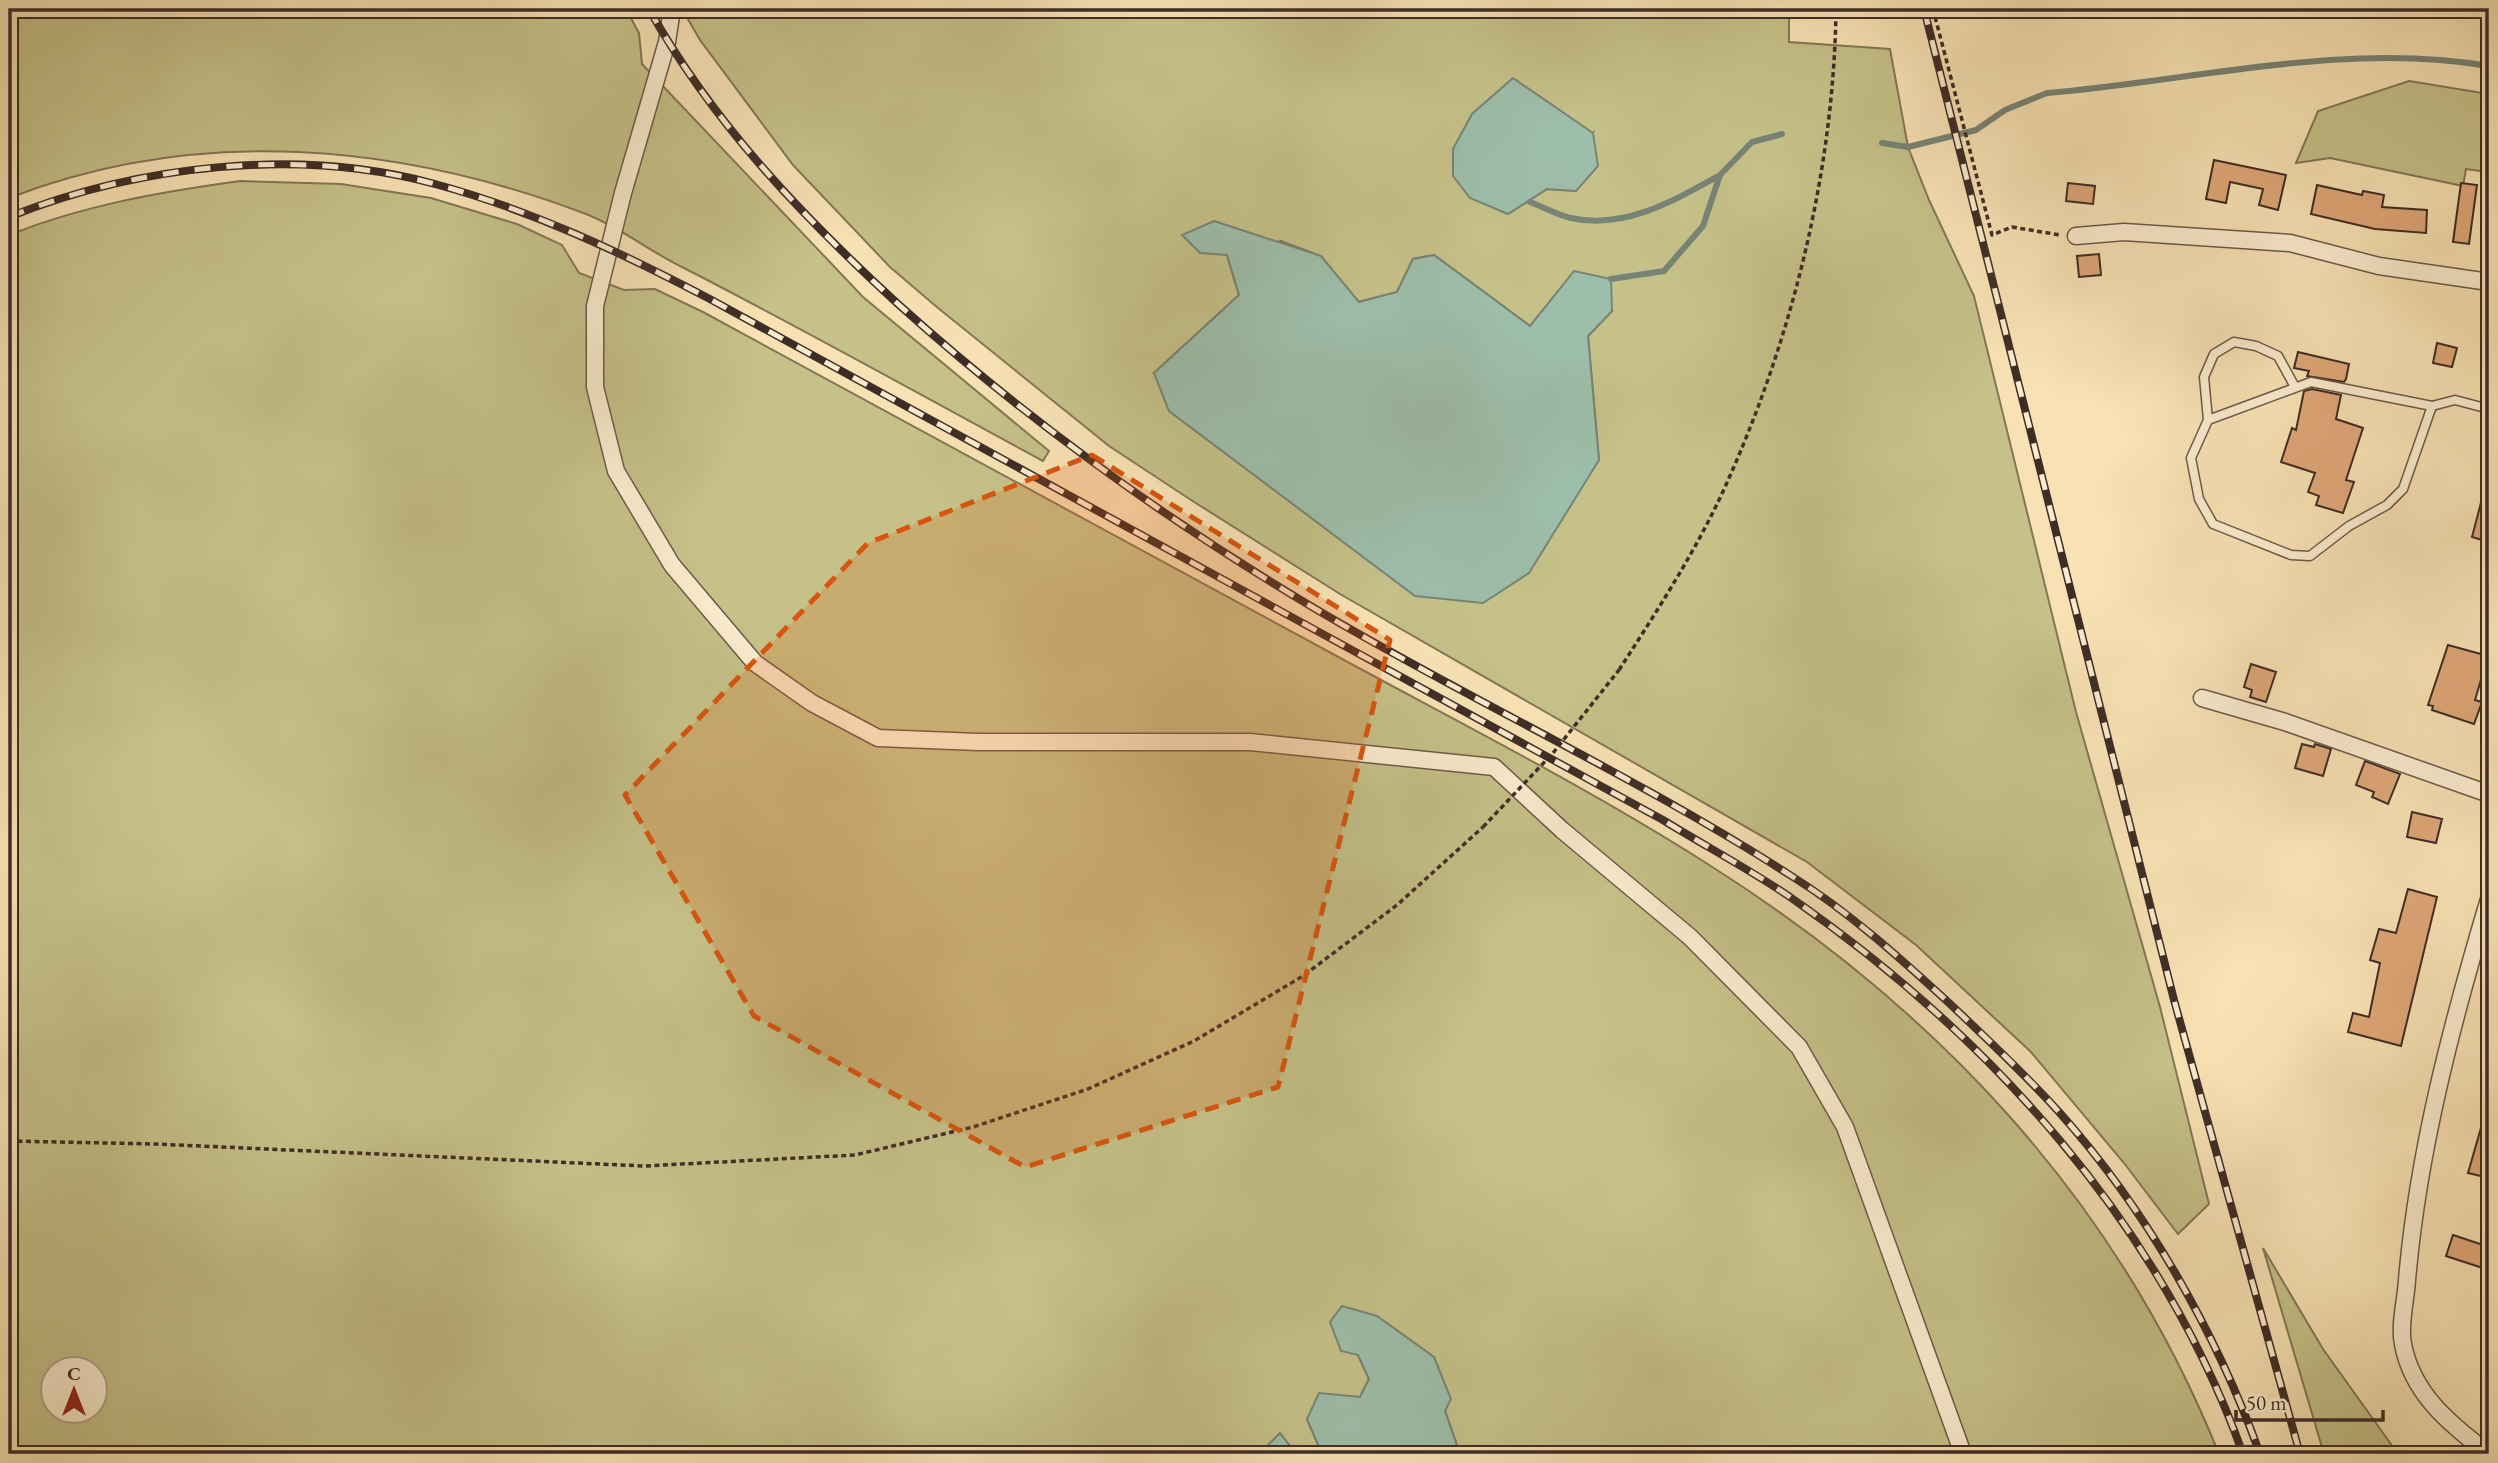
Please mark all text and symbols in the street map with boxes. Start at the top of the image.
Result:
north arrow [38,1354,108,1424]
text: С [67,1361,81,1386]
scale bar [2236,1379,2382,1423]
text: 50 m [2246,1389,2287,1416]

